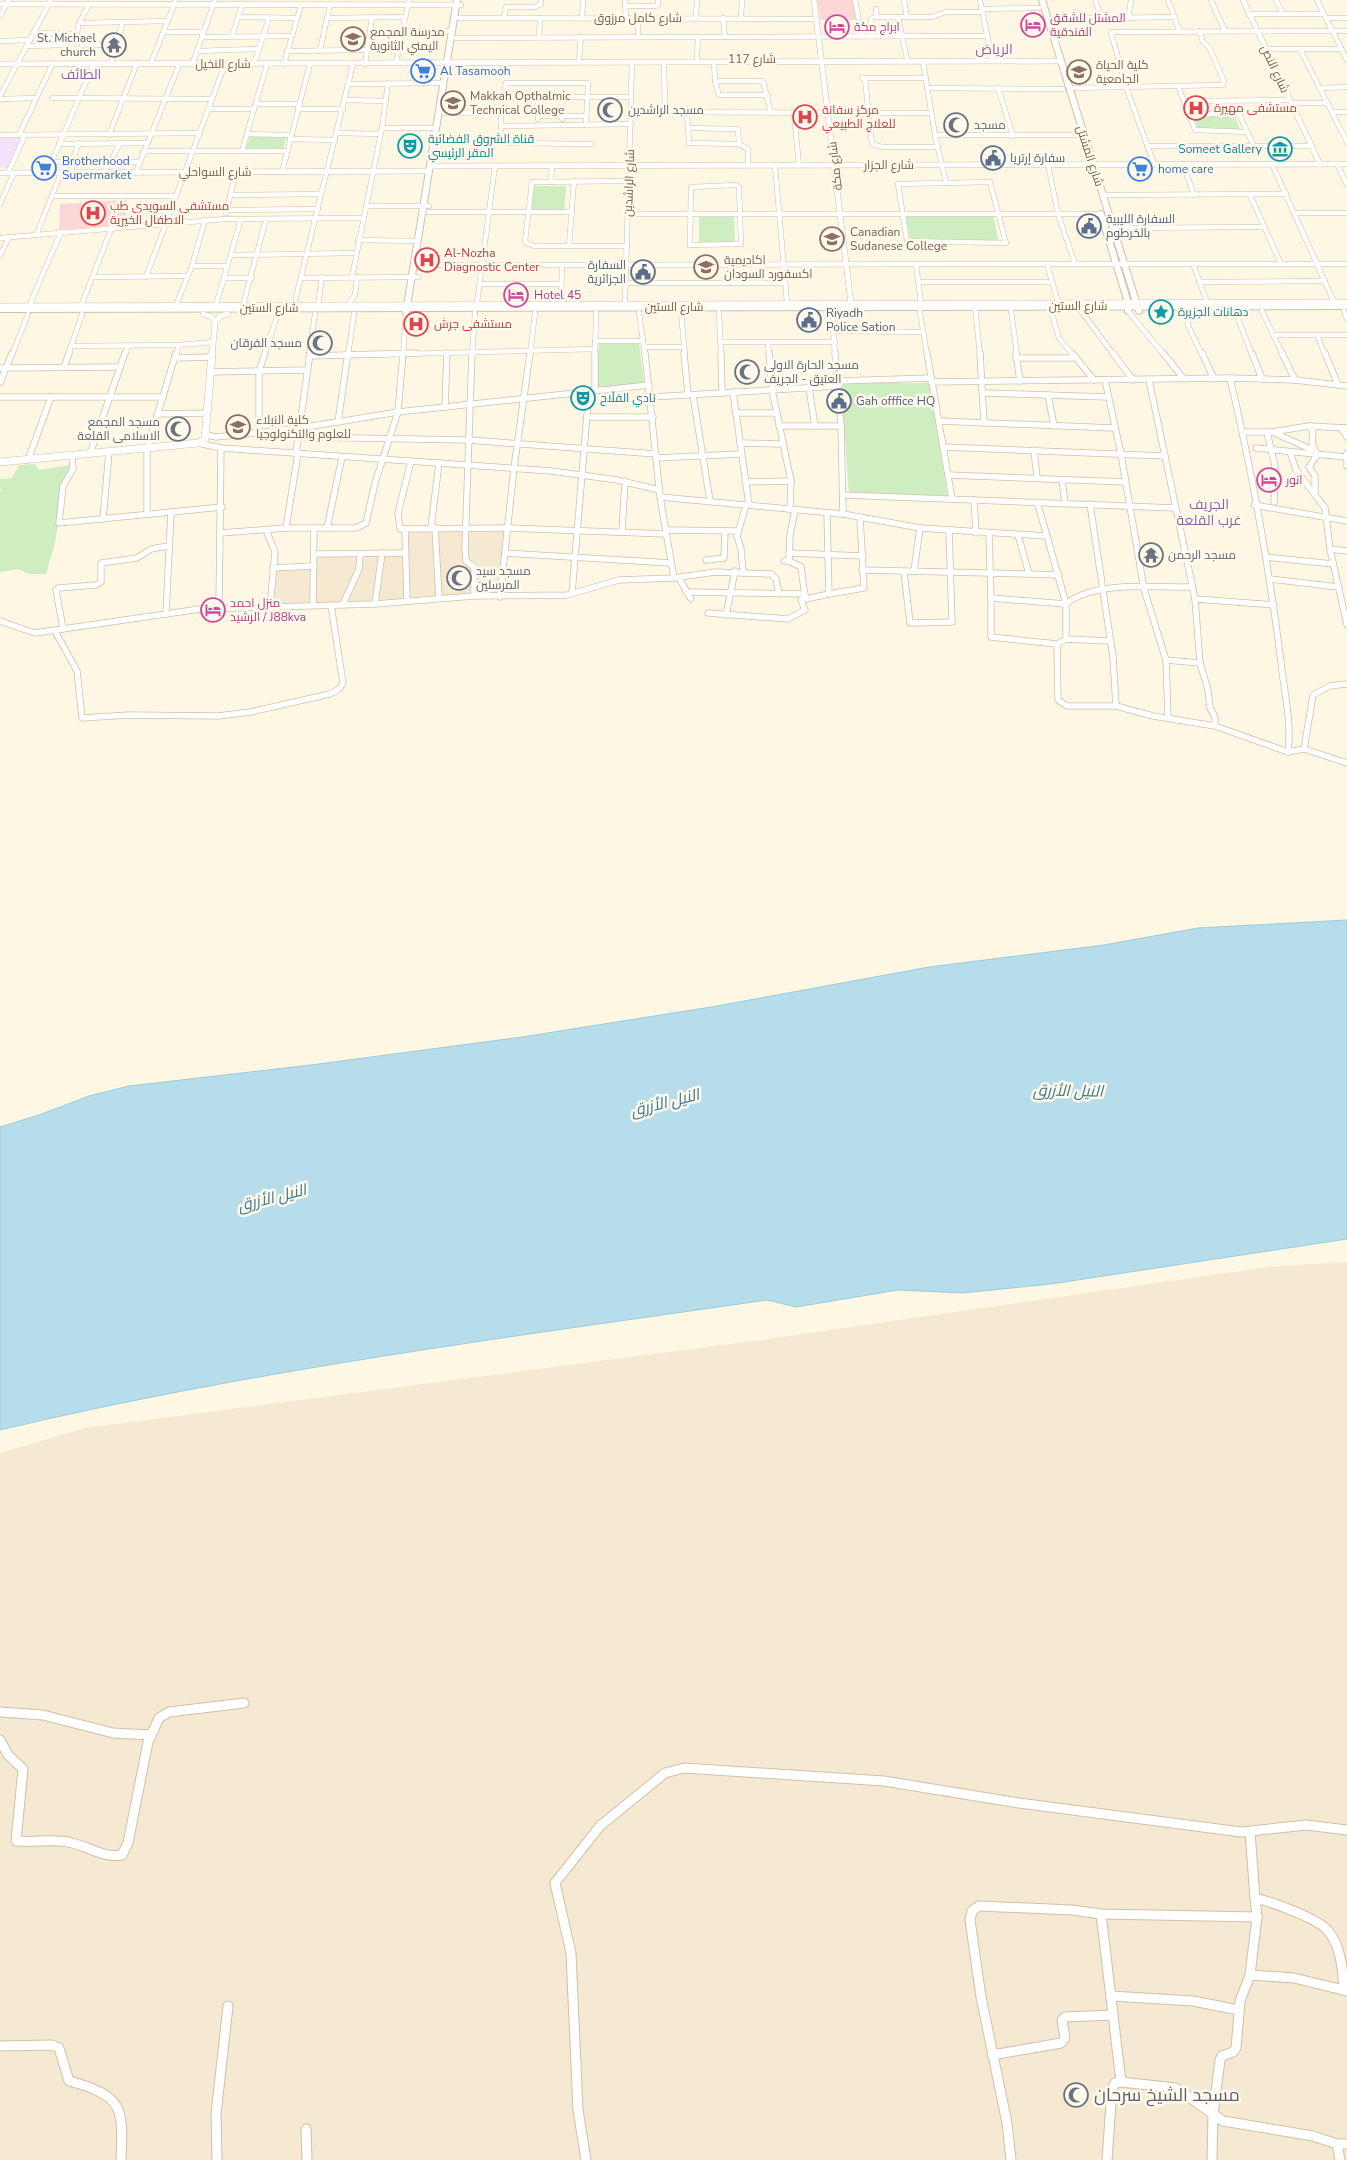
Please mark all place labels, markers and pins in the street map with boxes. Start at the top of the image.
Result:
place label: المشتل للشقق الفندقية [1050,10,1126,40]
hotel icon: المشتل للشقق الفندقية [1020,12,1046,38]
hotel icon: ابراج مكة [824,14,850,40]
place label: ابراج مكة [854,19,900,35]
place label: مدرسة المجمع اليمني الثانوية [370,24,445,56]
school or university icon: مدرسة المجمع اليمني الثانوية [340,26,366,52]
place label: St. Michael church [37,30,96,60]
temple icon: St. Michael church [101,32,127,58]
place label: كلية الحياة الجامعية [1096,57,1149,87]
supermarket icon: Al Tasamooh [410,58,436,84]
school or university icon: كلية الحياة الجامعية [1066,59,1092,85]
place label: Al Tasamooh [440,63,511,79]
place label: Makkah Opthalmic Technical College [470,88,571,118]
school or university icon: Makkah Opthalmic Technical College [440,90,466,116]
hospital icon: مستشفى مهيرة [1183,95,1209,121]
mosque icon: مسجد الراشدين [597,97,623,123]
place label: مستشفى مهيرة [1214,100,1297,116]
place label: مسجد الراشدين [628,102,704,118]
place label: مركز سفانة للعلاج الطبيعي [822,102,896,134]
hospital icon: مركز سفانة للعلاج الطبيعي [792,104,818,130]
mosque icon: مسجد [943,112,969,138]
place label: مسجد [974,117,1006,133]
place label: قناة الشروق الفضائية المقر الرئيسي [428,131,534,163]
theatre icon: قناة الشروق الفضائية المقر الرئيسي [397,133,423,159]
museum icon: Someet Gallery [1267,136,1293,162]
place label: Someet Gallery [1178,141,1263,157]
public building icon: سفارة إرتريا [980,145,1006,171]
place label: سفارة إرتريا [1010,150,1065,166]
place label: Brotherhood Supermarket [62,153,132,183]
supermarket icon: Brotherhood Supermarket [31,155,57,181]
supermarket icon: home care [1127,156,1153,182]
place label: home care [1158,161,1214,177]
place label: مستشفى السويدي طب الاطفال الخيرية [110,198,229,228]
hospital icon: مستشفى السويدي طب الاطفال الخيرية [80,200,106,226]
place label: السفارة الليبية بالخرطوم [1106,211,1175,241]
public building icon: السفارة الليبية بالخرطوم [1076,213,1102,239]
place label: Canadian Sudanese College [850,224,947,254]
school or university icon: Canadian Sudanese College [819,226,845,252]
place label: Al-Nozha Diagnostic Center [444,245,540,275]
hospital icon: Al-Nozha Diagnostic Center [414,247,440,273]
place label: اكاديمية اكسفورد السودان [724,252,813,282]
school or university icon: اكاديمية اكسفورد السودان [693,254,719,280]
place label: السفارة الجزائرية [588,257,626,287]
public building icon: السفارة الجزائرية [630,259,656,285]
hotel icon: Hotel 45 [503,282,529,308]
place label: Hotel 45 [534,287,581,303]
place icon: دهانات الجزيرة [1148,299,1174,325]
place label: دهانات الجزيرة [1178,304,1249,320]
place label: Riyadh Police Sation [826,305,895,335]
public building icon: Riyadh Police Sation [796,307,822,333]
hospital icon: مستشفى جرش [403,311,429,337]
place label: مستشفى جرش [434,316,512,332]
mosque icon: مسجد الفرقان [307,330,333,356]
place label: مسجد الفرقان [231,335,302,351]
place label: مسجد الحارة الاولى العتيق - الجريف [764,357,859,387]
mosque icon: مسجد الحارة الاولى العتيق - الجريف [734,359,760,385]
theatre icon: نادي الفلّاح [570,385,596,411]
public building icon: Gah offfice HQ [826,388,852,414]
place label: نادي الفلّاح [600,390,656,408]
place label: Gah offfice HQ [856,393,935,409]
place label: كلية النبلاء للعلوم والتكنولوجيا [256,412,351,442]
place label: مسجد المجمع الاسلامى القلعة [77,414,160,444]
school or university icon: كلية النبلاء للعلوم والتكنولوجيا [225,414,251,440]
mosque icon: مسجد المجمع الاسلامى القلعة [165,416,191,442]
hotel icon: انور [1256,467,1282,493]
place label: انور [1285,472,1303,488]
temple icon: مسجد الرحمن [1138,542,1164,568]
place label: مسجد الرحمن [1168,547,1236,563]
place label: مسجد سيد المرسلين [476,563,531,593]
mosque icon: مسجد سيد المرسلين [446,565,472,591]
place label: منزل احمد الرشيد / J88kva [230,595,306,625]
hotel icon: منزل احمد الرشيد / J88kva [200,597,226,623]
mosque icon: مسجد الشيخ سرحان [1063,2082,1089,2108]
place label: مسجد الشيخ سرحان [1094,2083,1240,2107]

